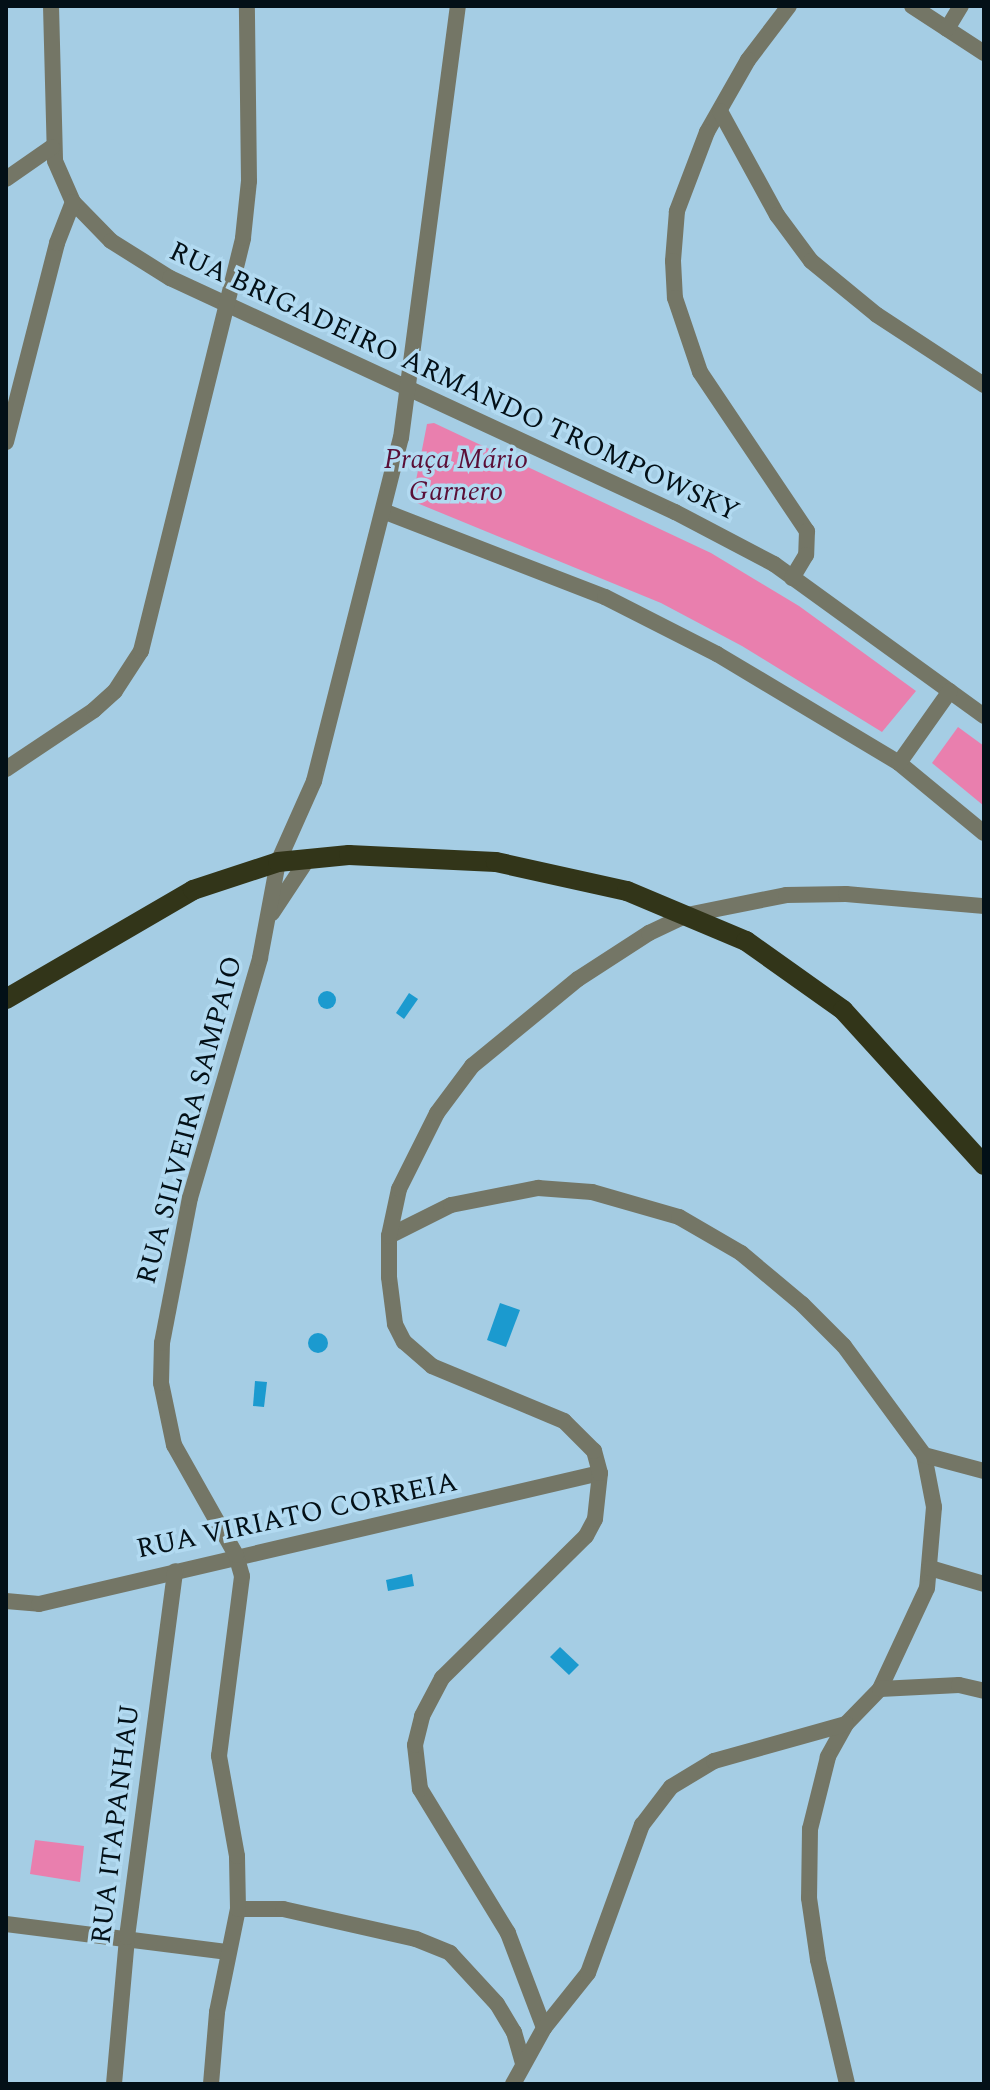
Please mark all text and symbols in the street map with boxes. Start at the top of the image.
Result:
street label: RUA BRIGADEIRO ARMANDO TROMPOWSKY [164,235,744,529]
park label: Praça Mário Garnero [384,443,528,509]
street label: RUA SILVEIRA SAMPAIO [130,952,250,1288]
street label: RUA VIRIATO CORREIA [133,1466,461,1566]
street label: RUA ITAPANHAU [85,1702,147,1946]

